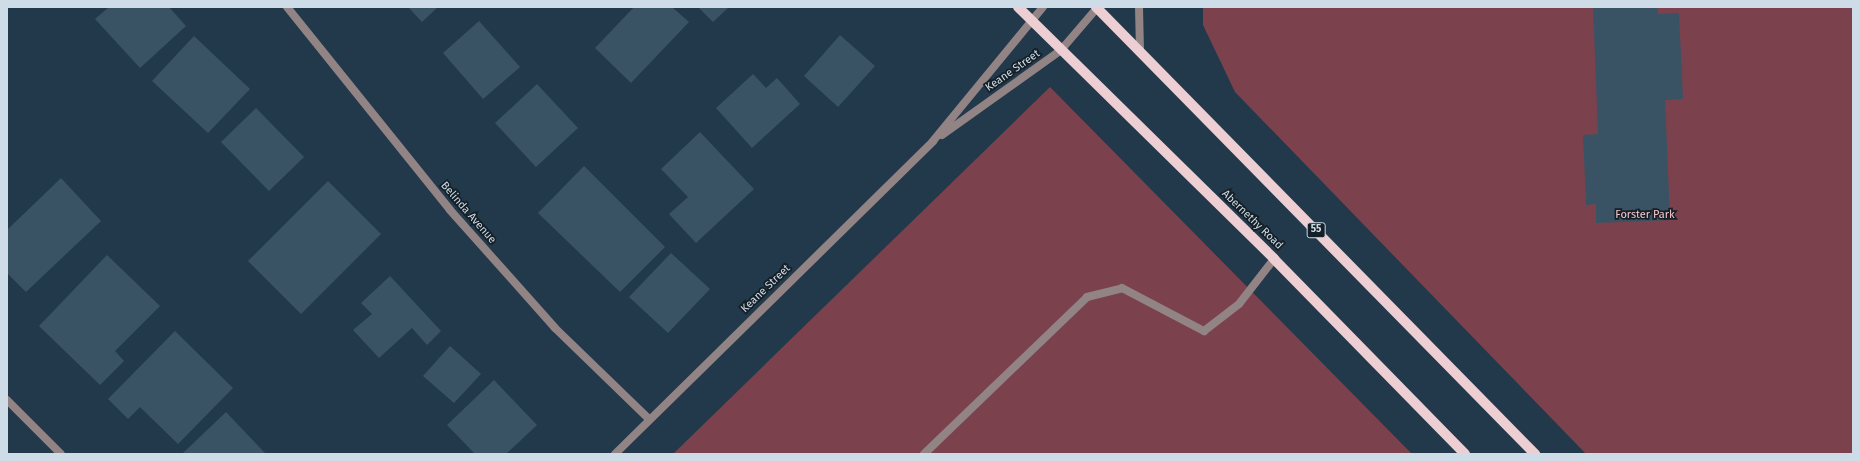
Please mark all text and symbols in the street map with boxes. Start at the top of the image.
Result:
street label: Keane Street [983,47,1043,95]
street label: Belinda Avenue [438,179,498,247]
street label: Abernethy Road [1219,188,1285,252]
park label: Forster Park [1615,208,1675,222]
road number: 55 [1306,222,1326,238]
street label: Keane Street [739,262,793,316]

